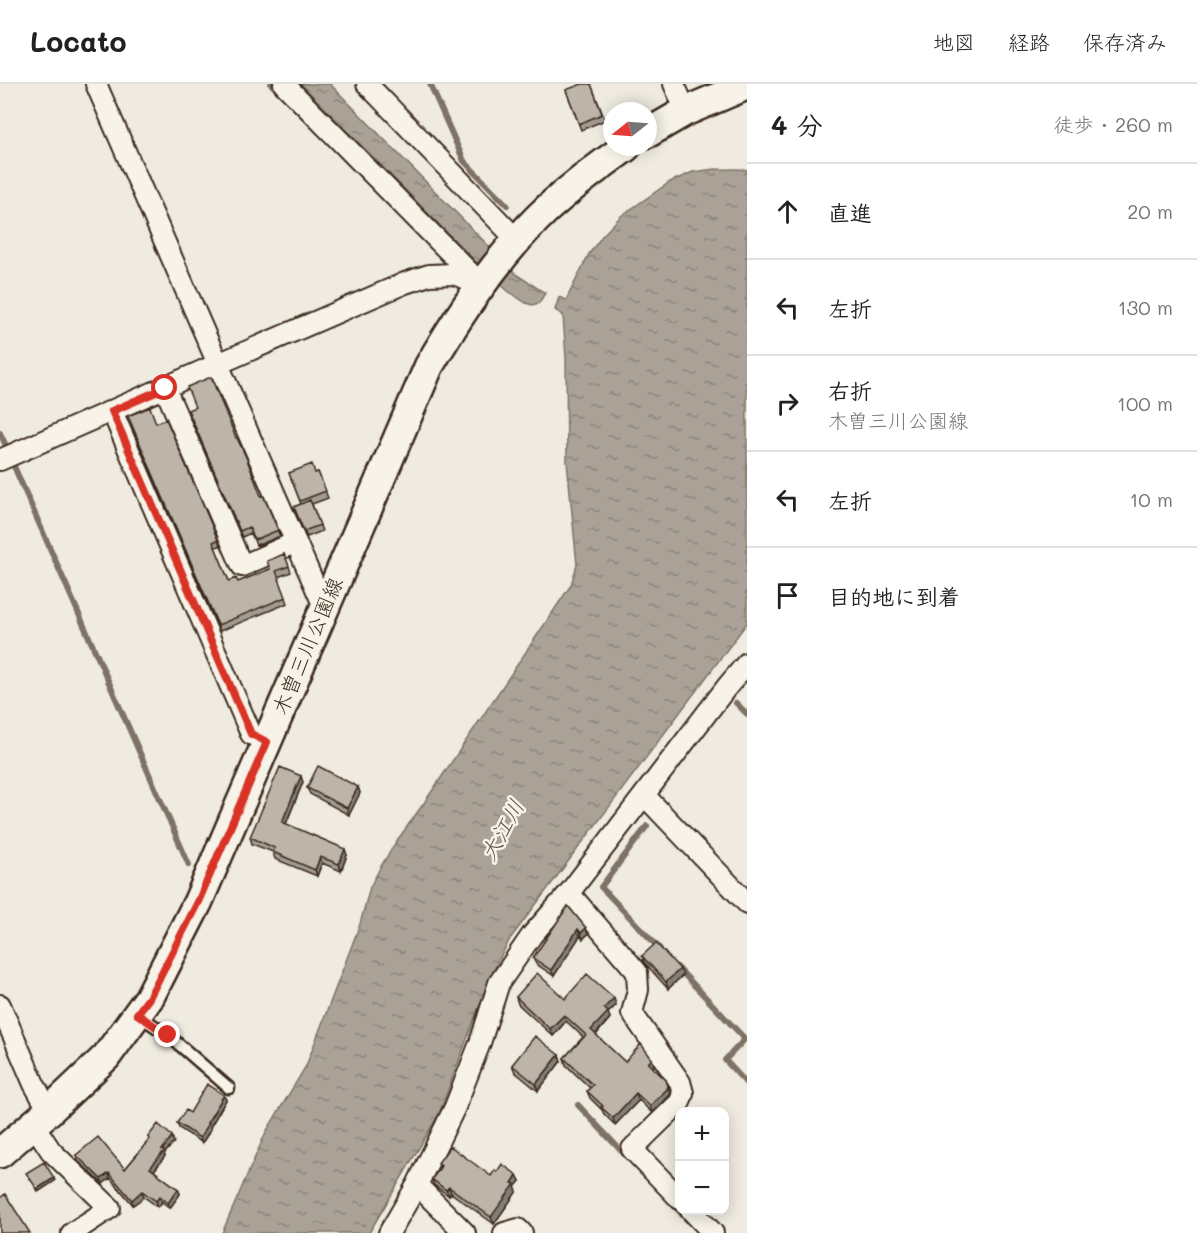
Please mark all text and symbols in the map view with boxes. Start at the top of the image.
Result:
text: Locato [30,23,127,59]
text: 地図 [933,28,975,55]
text: 経路 [1008,28,1050,55]
text: 保存済み [1083,28,1167,55]
north arrow [603,102,657,156]
text: 4 分 [771,108,823,142]
text: 徒歩 · 260 m [1054,111,1173,137]
icon: ahead [771,195,804,228]
text: 直進 [828,198,872,227]
text: 20 m [1127,198,1173,224]
icon: left [771,291,804,324]
text: 左折 [828,294,872,323]
text: 130 m [1118,294,1173,320]
route start [151,374,177,400]
text: 右折 [828,376,872,405]
icon: right [771,387,804,420]
text: 100 m [1117,390,1173,416]
text: 木曽三川公園線 [828,407,968,433]
icon: left [771,483,804,516]
text: 左折 [828,486,872,515]
text: 10 m [1129,486,1173,512]
street label: 木曽三川公園線 [265,572,348,718]
icon: arrive [771,579,804,612]
text: 目的地に到着 [828,582,960,611]
water label: 大江川 [473,794,530,866]
route end [154,1021,180,1047]
map controls [675,1107,729,1215]
button: + [675,1107,729,1161]
button: − [675,1161,729,1215]

